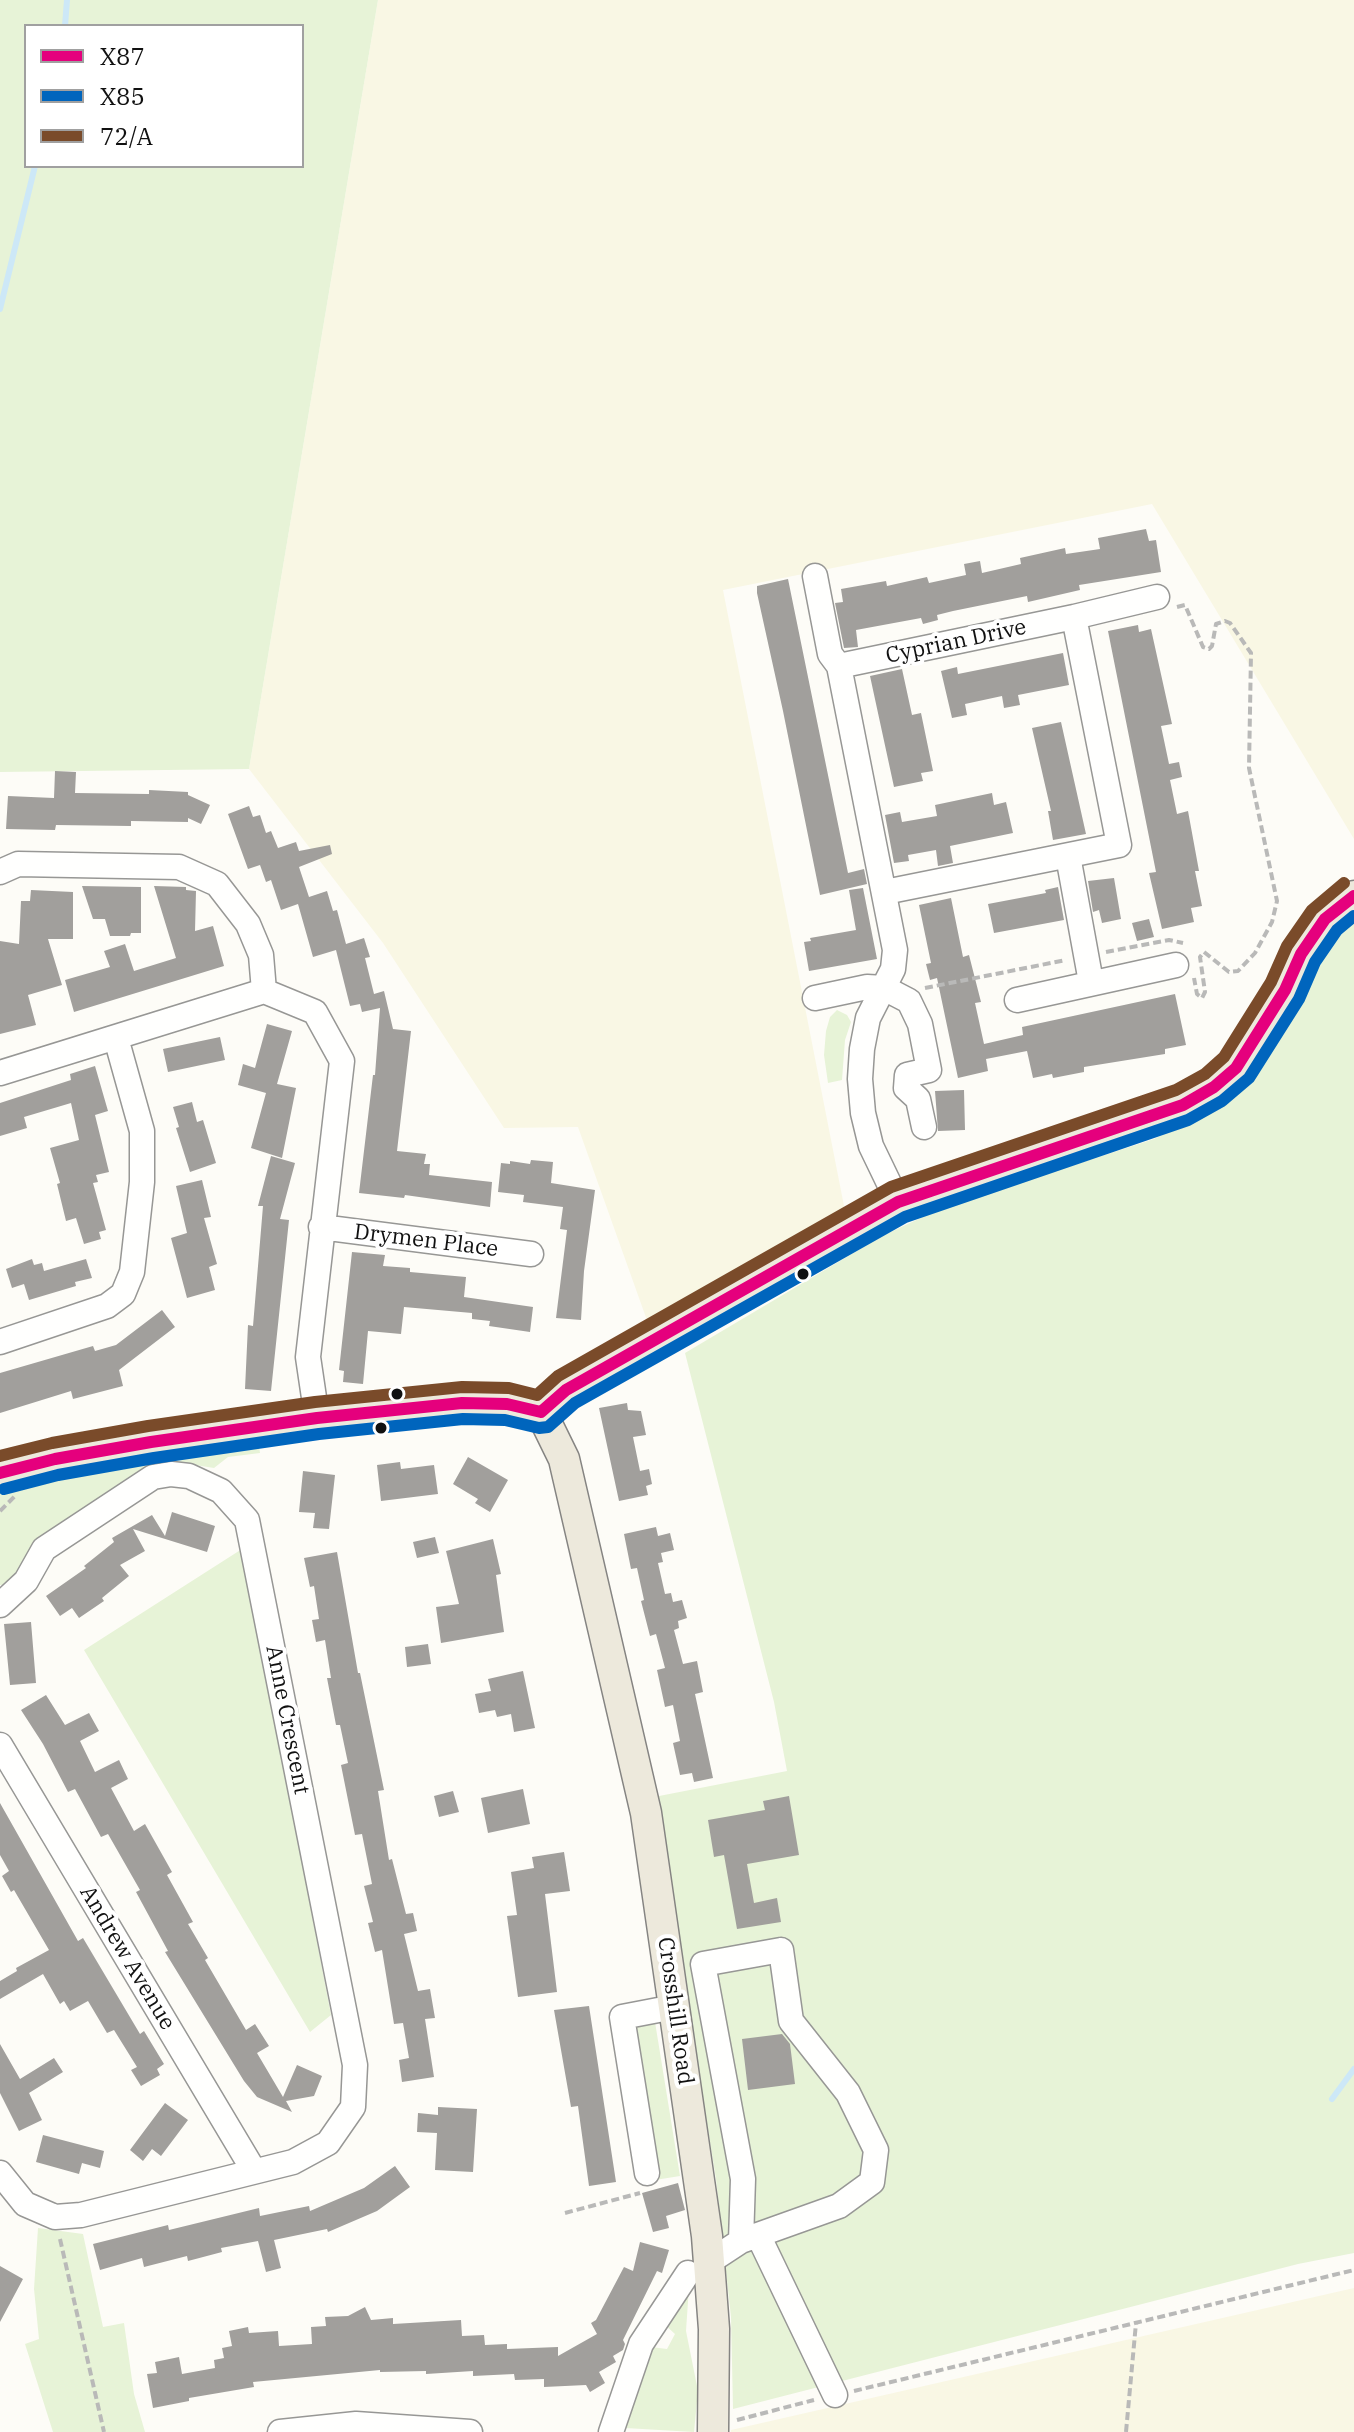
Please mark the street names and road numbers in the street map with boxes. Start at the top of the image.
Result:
street label: Cyprian Drive [883,614,1029,670]
street label: Drymen Place [352,1219,500,1263]
street label: Anne Crescent [260,1643,314,1797]
street label: Andrew Avenue [74,1881,180,2035]
street label: Crosshill Road [652,1935,698,2087]

